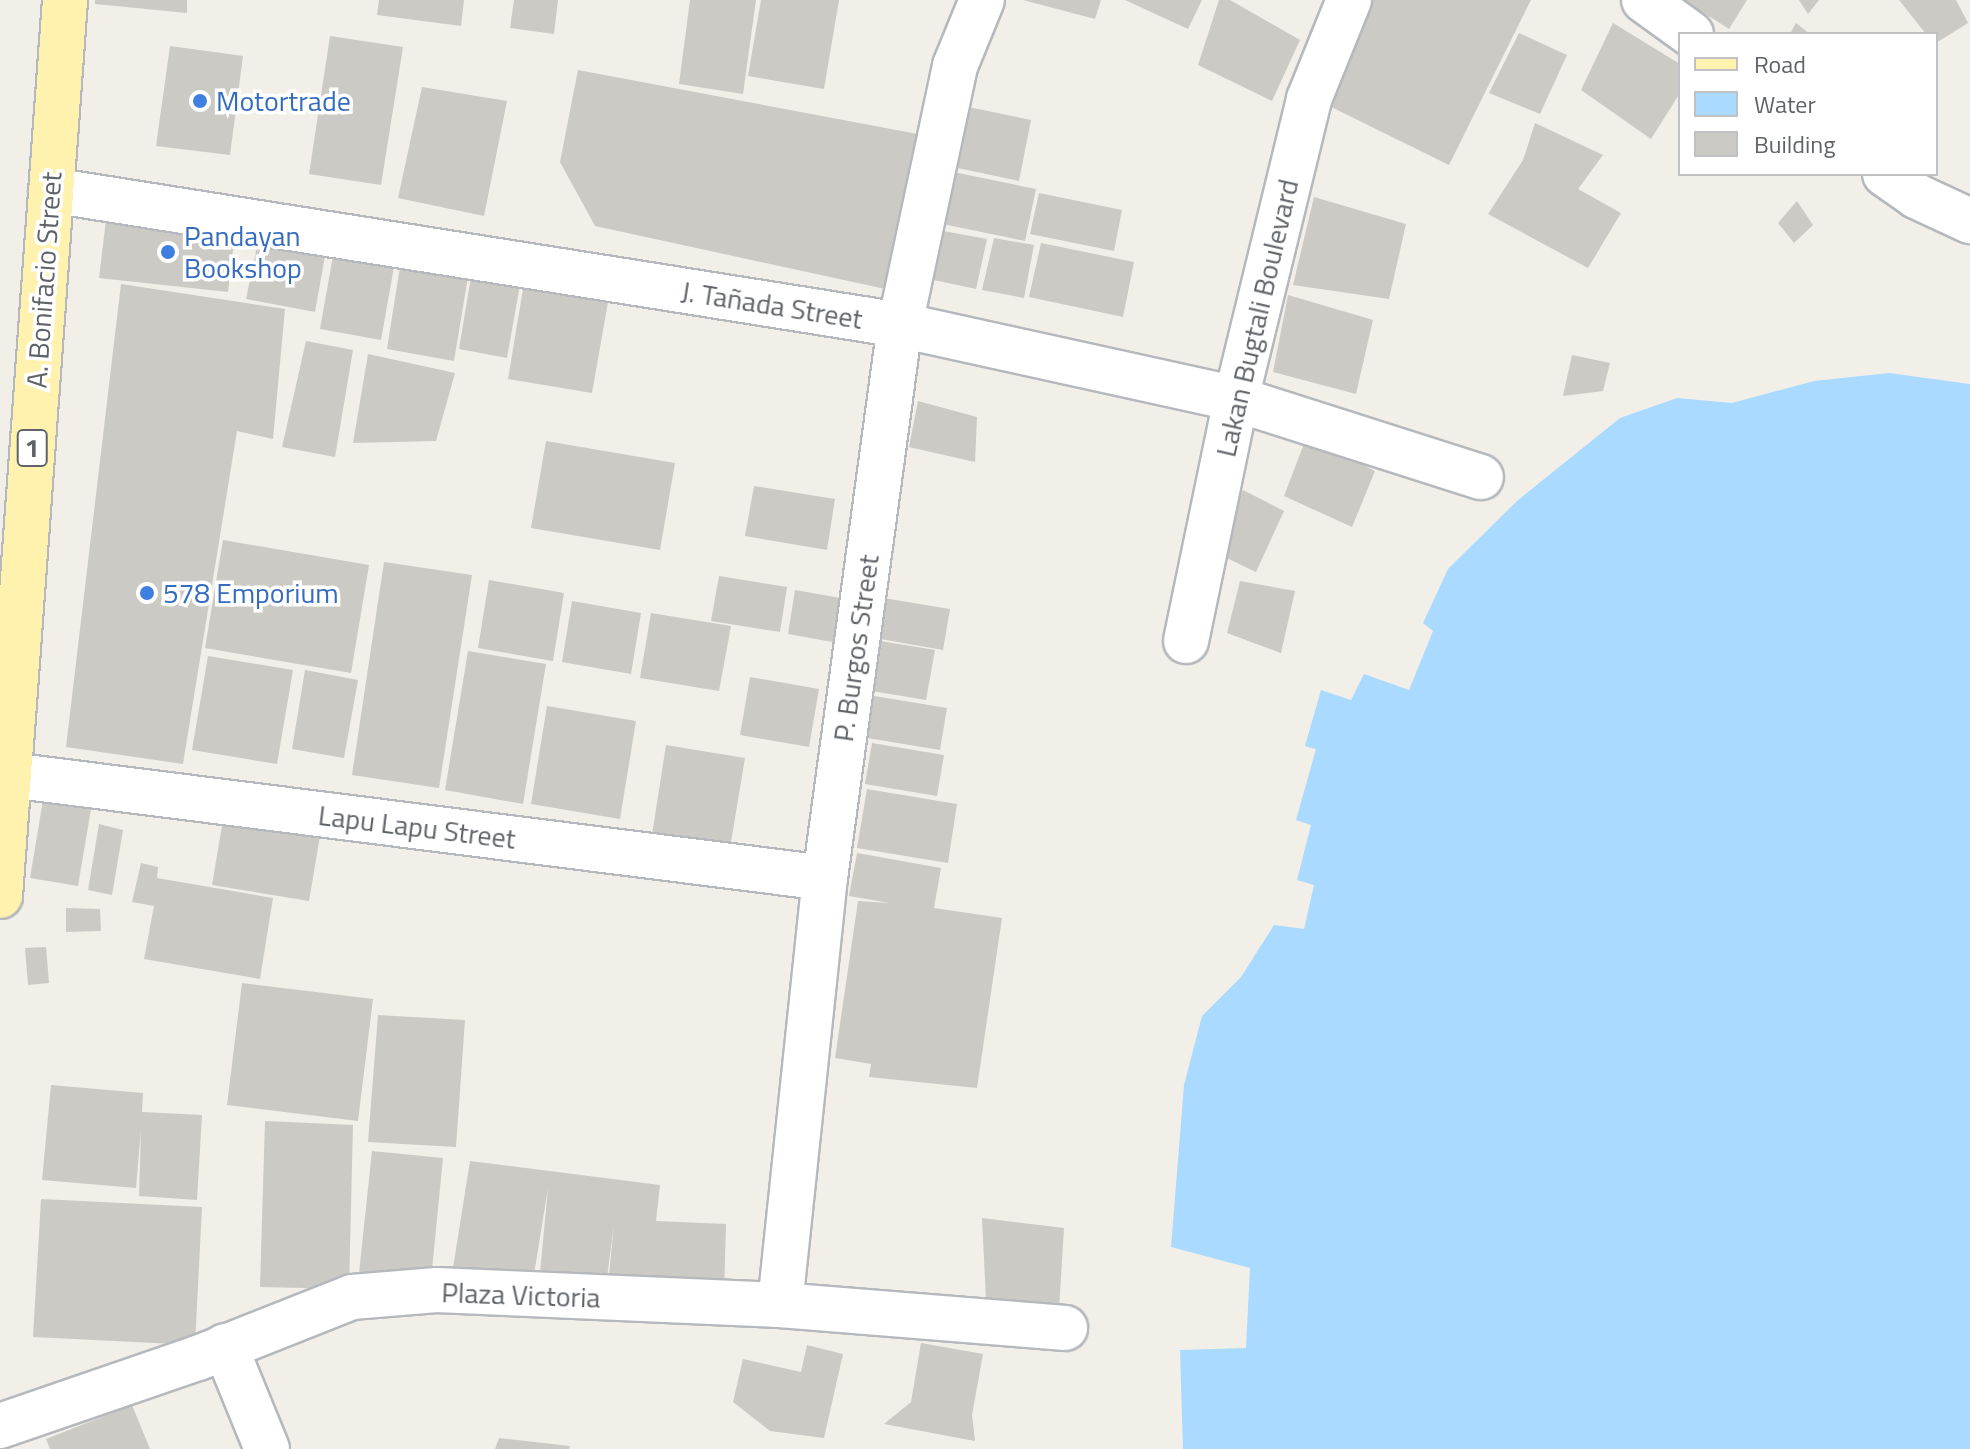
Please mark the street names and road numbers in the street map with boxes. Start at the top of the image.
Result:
street label: A. Bonifacio Street [20,171,68,389]
street label: Lakan Bugtali Boulevard [1209,176,1305,460]
street label: J. Tañada Street [679,274,865,336]
road number: 1 [16,426,48,470]
street label: P. Burgos Street [826,552,886,744]
street label: Lapu Lapu Street [316,798,518,856]
street label: Plaza Victoria [441,1275,601,1315]

